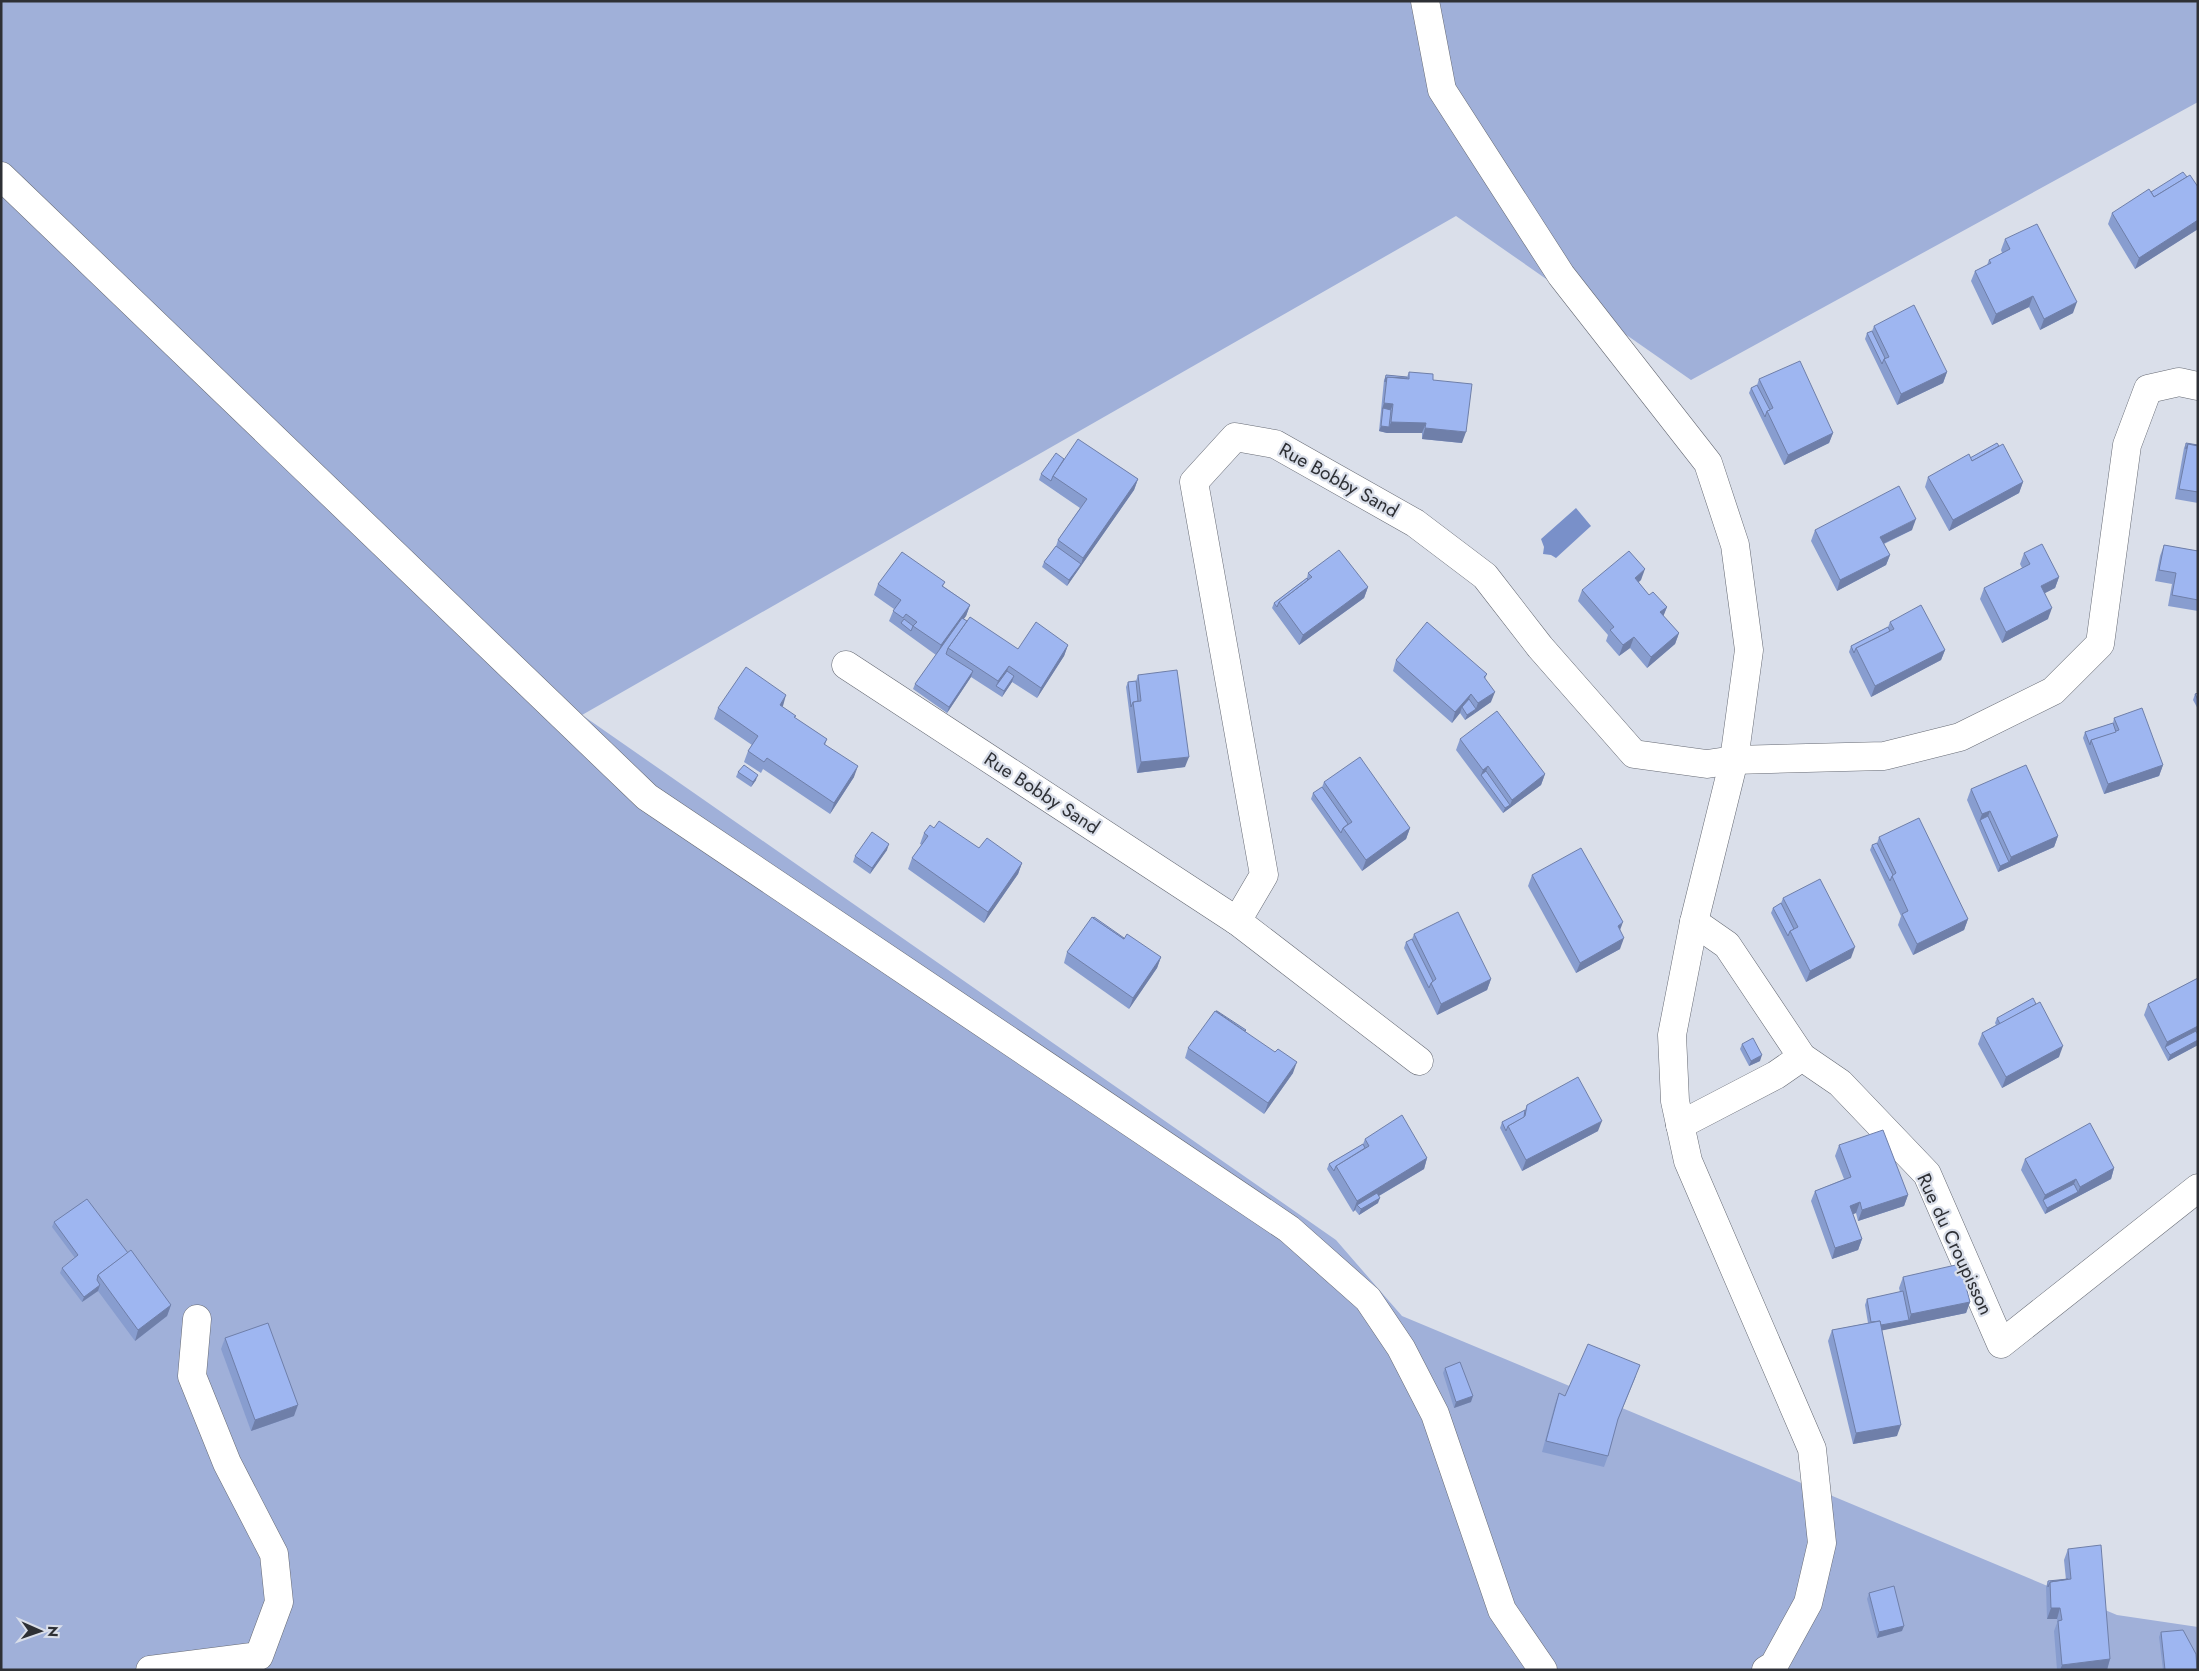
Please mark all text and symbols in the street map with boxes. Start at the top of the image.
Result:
street label: Rue Bobby Sand [1274,436,1404,524]
street label: Rue Bobby Sand [979,745,1105,841]
street label: Rue du Croupisson [1910,1169,2000,1319]
north arrow [15,1606,65,1656]
text: N [43,1626,63,1637]

